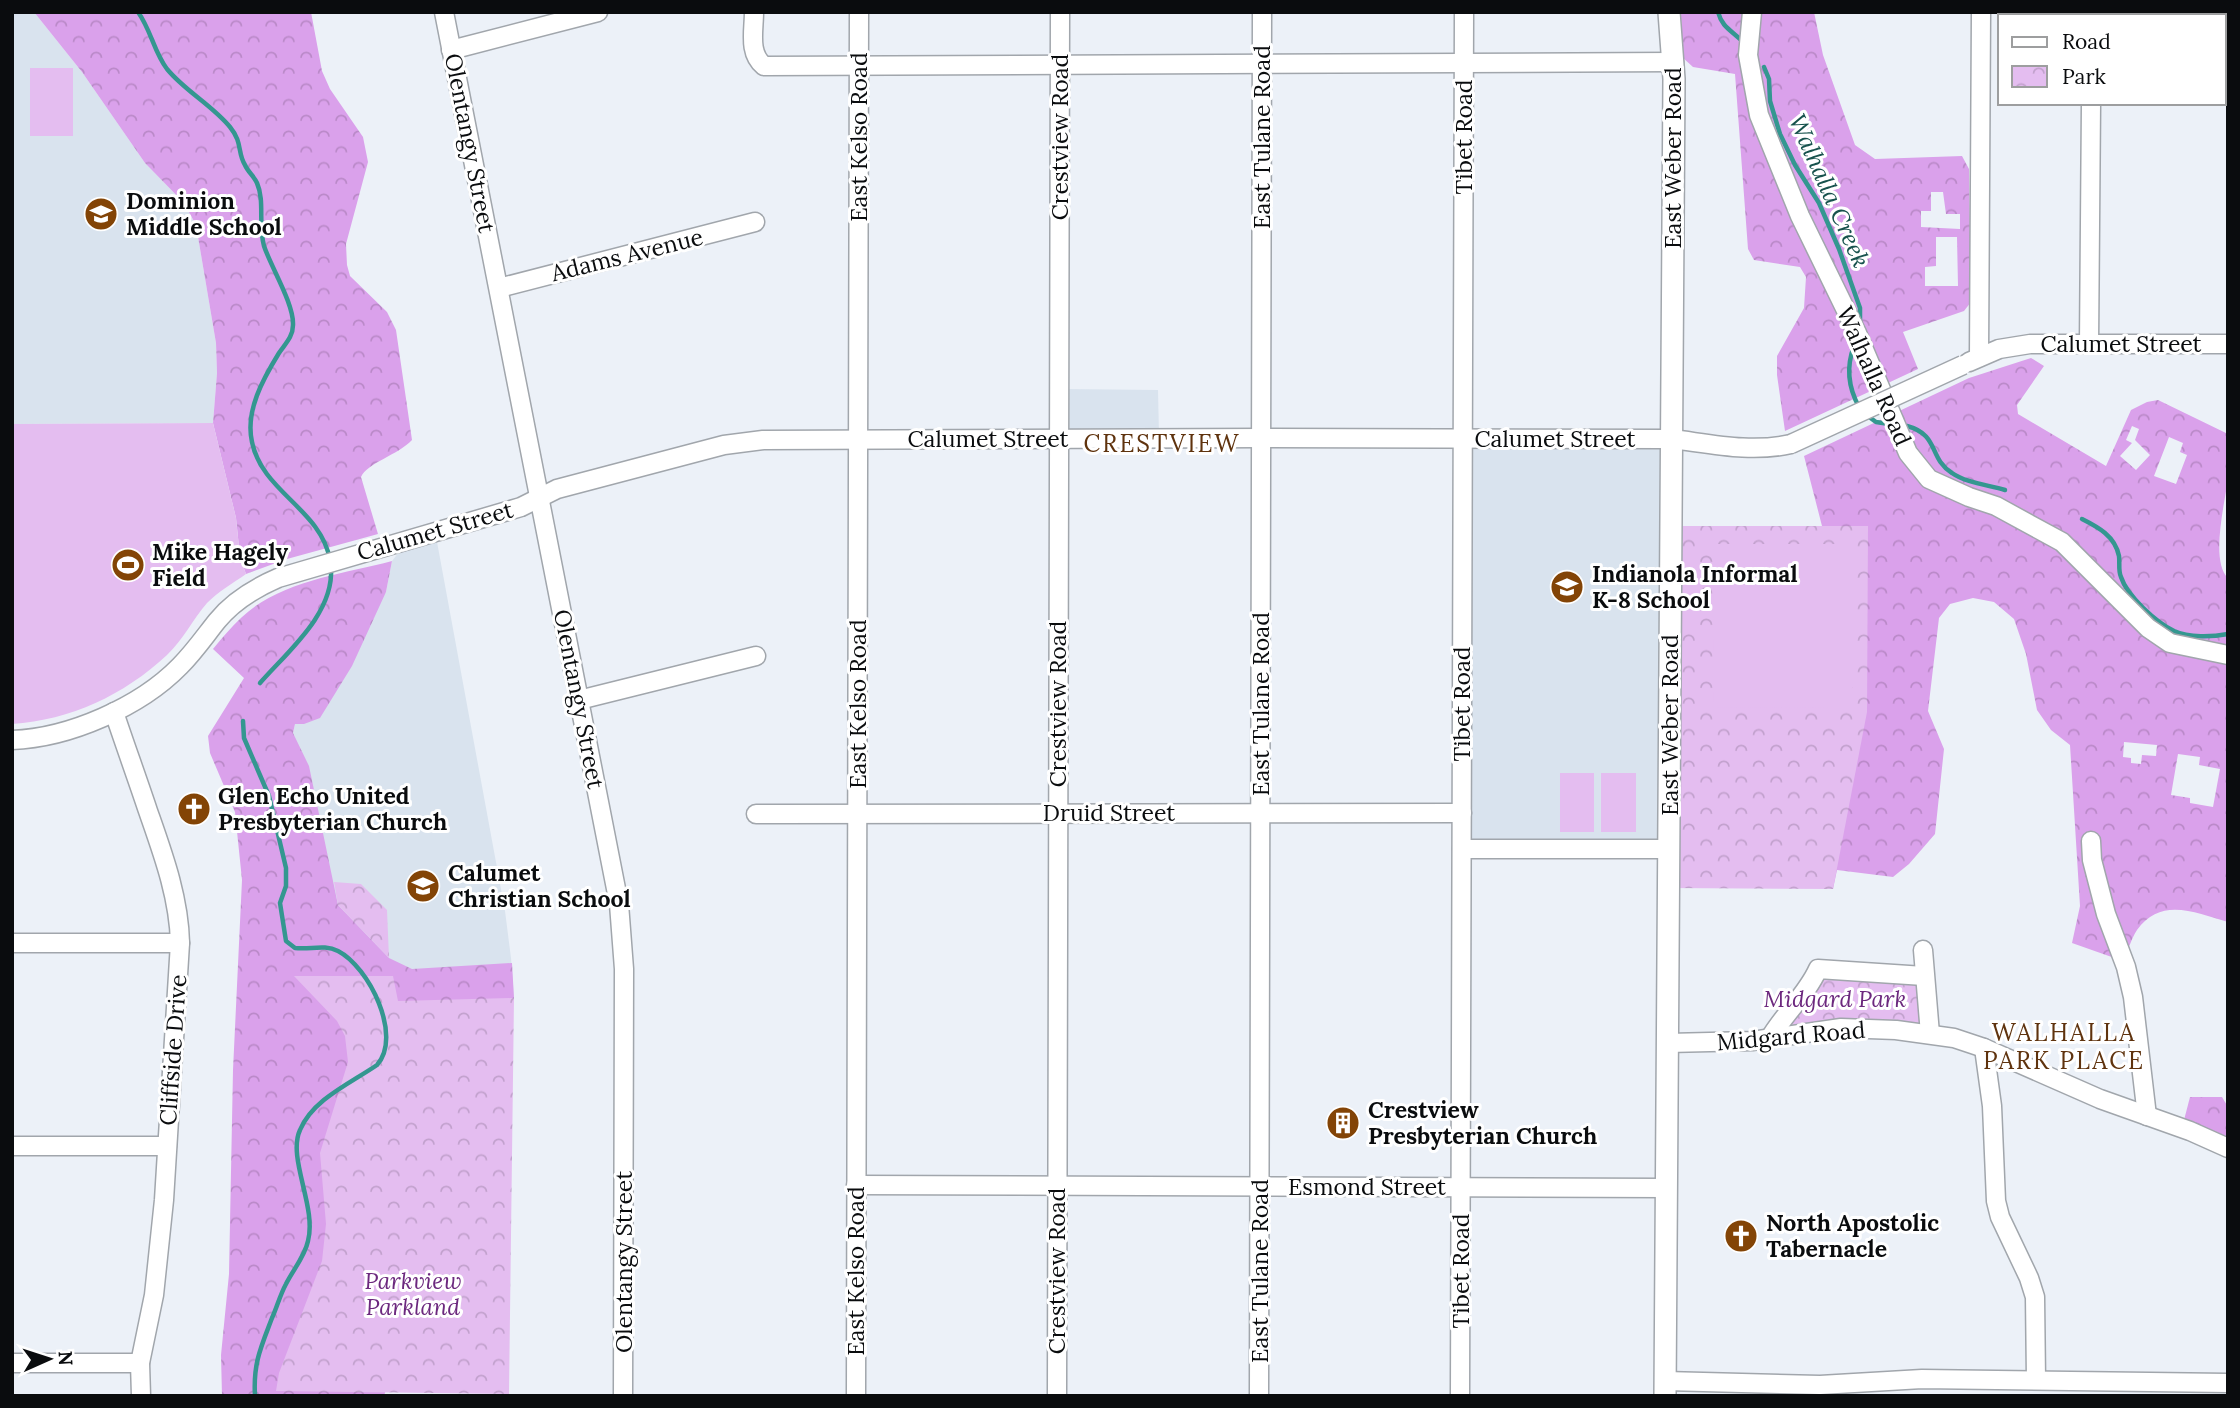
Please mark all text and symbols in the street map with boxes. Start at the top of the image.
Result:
legend [1998,14,2226,105]
text: Road [2062,28,2111,55]
street label: East Tulane Road [1247,45,1276,229]
street label: Olentangy Street [439,51,502,235]
street label: East Kelso Road [844,52,873,222]
street label: Crestview Road [1045,53,1074,220]
text: Park [2062,63,2106,90]
street label: East Weber Road [1658,67,1687,249]
street label: Tibet Road [1449,79,1478,195]
water label: Walhalla Creek [1782,109,1877,272]
place label: Dominion Middle School [126,186,282,241]
school or university icon: Dominion Middle School [82,195,120,233]
street label: Adams Avenue [547,222,706,288]
street label: Walhalla Road [1831,302,1918,450]
street label: Calumet Street [2041,329,2202,358]
street label: Calumet Street [908,424,1069,453]
street label: Calumet Street [1475,424,1636,453]
district label: CRESTVIEW [1084,428,1240,459]
street label: Calumet Street [353,494,516,567]
place label: Mike Hagely Field [152,537,289,592]
sports icon: Mike Hagely Field [109,546,147,584]
place label: Indianola Informal K-8 School [1592,559,1798,614]
school or university icon: Indianola Informal K-8 School [1548,568,1586,606]
street label: Olentangy Street [548,607,611,791]
street label: East Tulane Road [1246,612,1275,796]
street label: East Kelso Road [843,619,872,789]
street label: Crestview Road [1043,620,1072,787]
street label: East Weber Road [1655,634,1684,816]
street label: Tibet Road [1447,646,1476,762]
place label: Glen Echo United Presbyterian Church [218,781,447,836]
church icon: Glen Echo United Presbyterian Church [175,790,213,828]
street label: Druid Street [1043,798,1175,827]
place label: Calumet Christian School [448,858,631,913]
school or university icon: Calumet Christian School [404,867,442,905]
street label: Cliffside Drive [153,973,192,1127]
park label: Midgard Park [1764,984,1906,1013]
street label: Midgard Road [1716,1015,1867,1056]
district label: WALHALLA PARK PLACE [1983,1017,2145,1076]
place label: Crestview Presbyterian Church [1368,1095,1597,1150]
building icon: Crestview Presbyterian Church [1324,1104,1362,1142]
street label: Olentangy Street [609,1171,638,1353]
street label: Esmond Street [1288,1172,1446,1201]
street label: East Tulane Road [1245,1179,1274,1363]
street label: East Kelso Road [841,1186,870,1356]
street label: Crestview Road [1042,1187,1071,1354]
place label: North Apostolic Tabernacle [1766,1208,1939,1263]
street label: Tibet Road [1446,1213,1475,1329]
church icon: North Apostolic Tabernacle [1722,1217,1760,1255]
park label: Parkview Parkland [364,1266,462,1321]
north arrow [14,1324,84,1394]
text: N [54,1350,78,1366]

